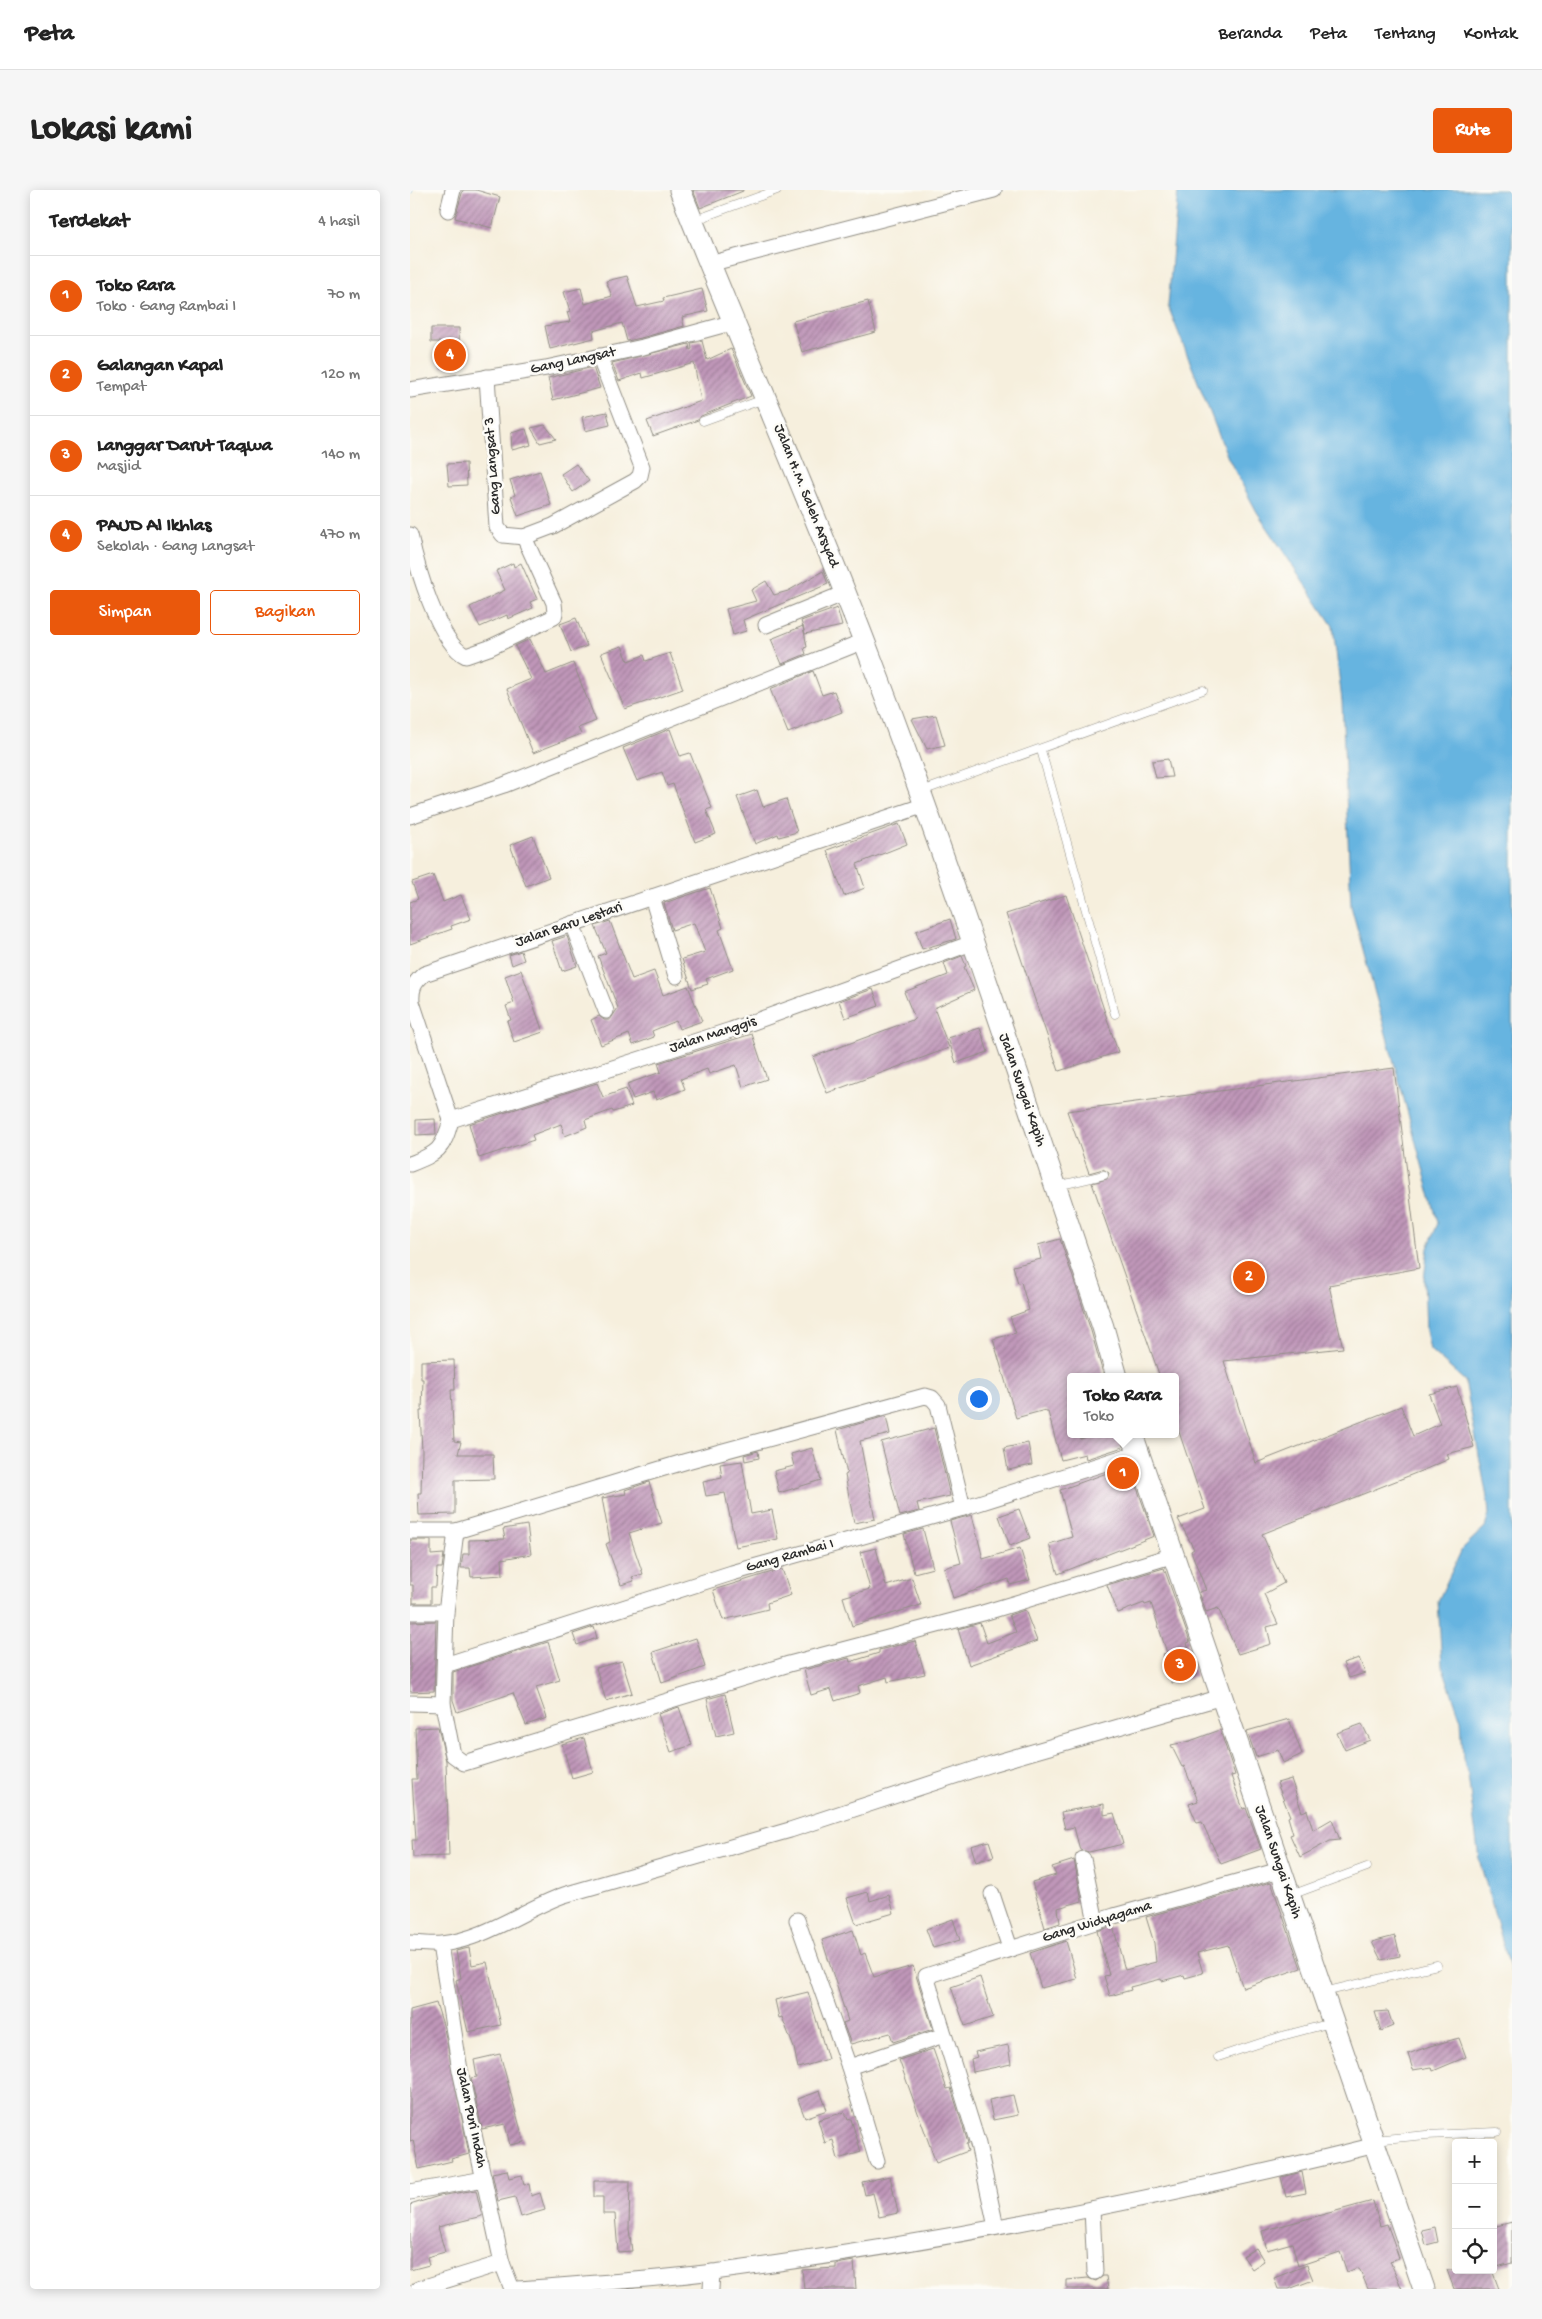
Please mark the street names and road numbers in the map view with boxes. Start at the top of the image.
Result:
street label: Gang Langsat [529,343,619,379]
street label: Gang Langsat 3 [481,416,505,515]
street label: Jalan H.M. Saleh Arsyad [769,422,843,571]
street label: Jalan Baru Lestari [513,898,625,952]
street label: Jalan Manggis [667,1012,759,1058]
street label: Jalan Sungai Kapih [994,1031,1050,1149]
street label: Gang Rambai I [744,1535,836,1577]
street label: Jalan Sungai Kapih [1250,1803,1306,1921]
street label: Gang Widyagama [1040,1897,1154,1947]
street label: Jalan Puri Indah [452,2066,490,2170]

